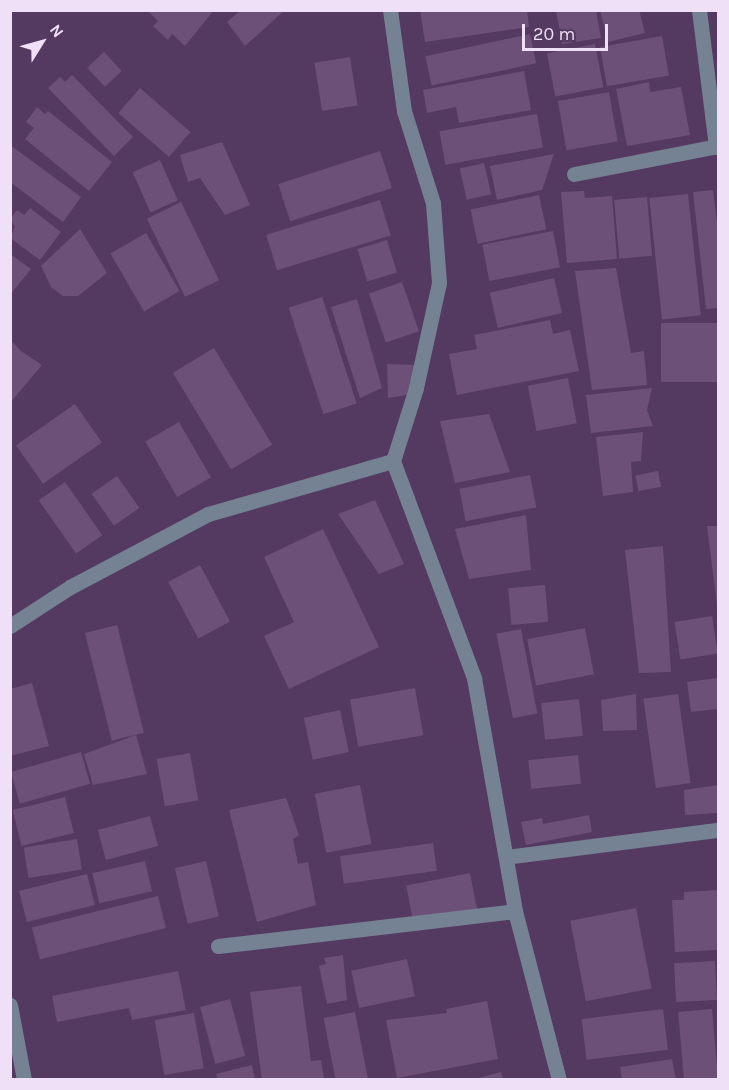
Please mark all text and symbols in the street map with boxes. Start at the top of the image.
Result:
north arrow [12,12,72,72]
scale bar [525,12,610,50]
text: N [46,21,68,41]
text: 20 m [533,23,575,45]

